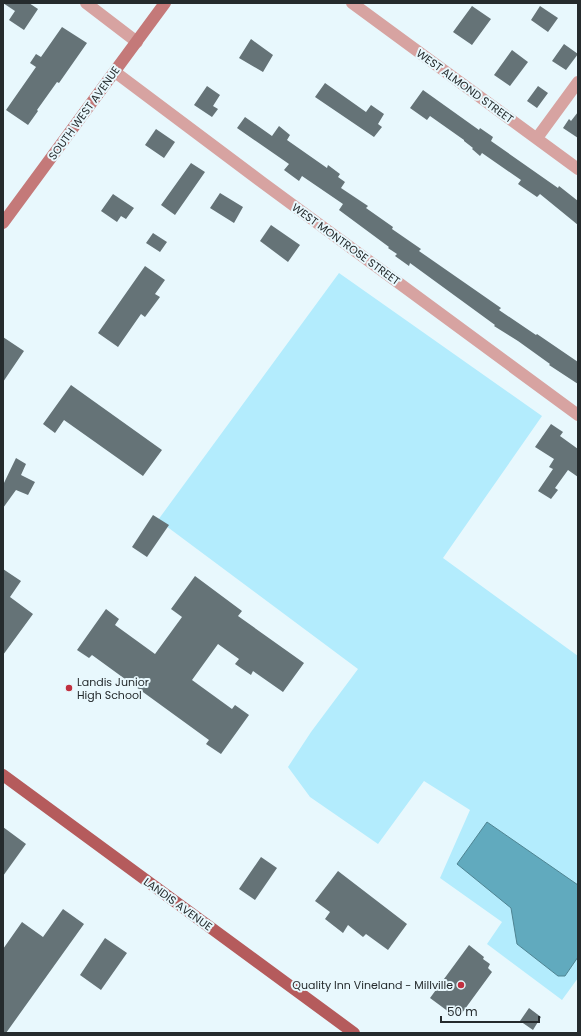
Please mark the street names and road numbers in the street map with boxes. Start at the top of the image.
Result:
street label: WEST ALMOND STREET [413,45,517,127]
street label: SOUTH WEST AVENUE [45,63,123,163]
street label: WEST MONTROSE STREET [289,199,403,289]
street label: LANDIS AVENUE [141,874,215,934]

